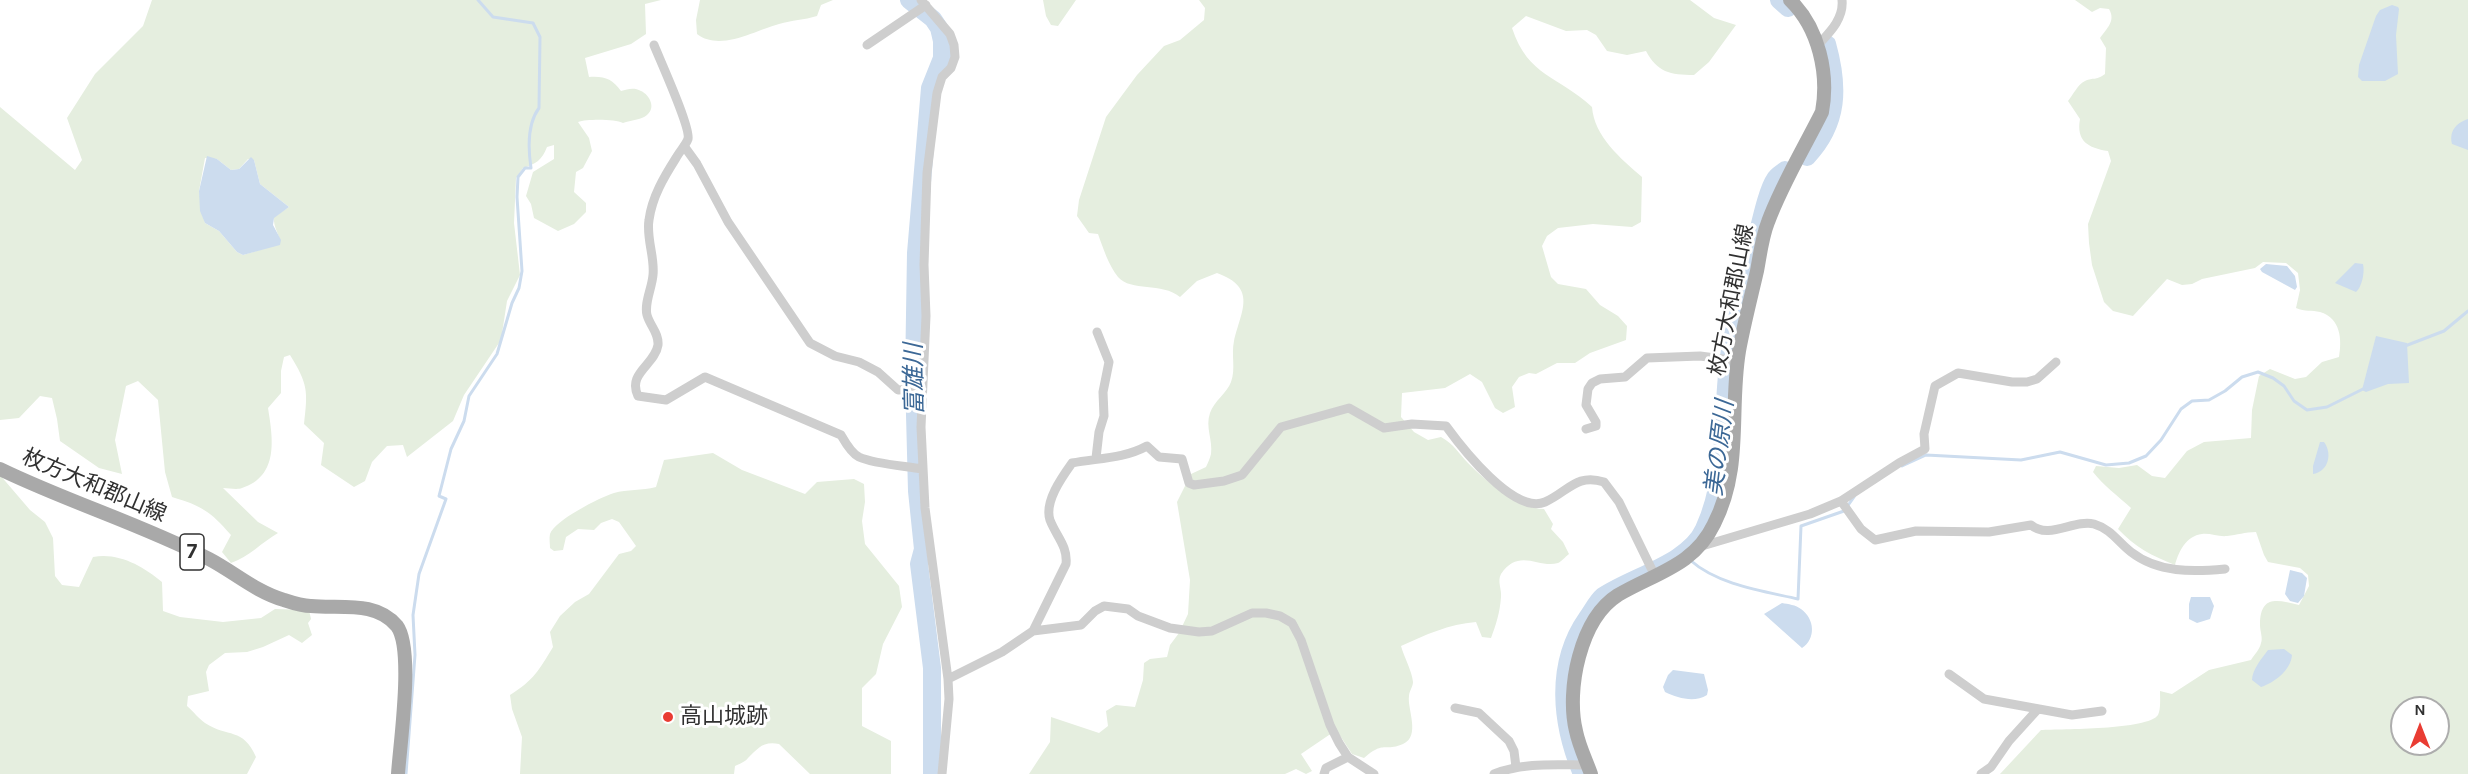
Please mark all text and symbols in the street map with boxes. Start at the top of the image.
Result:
street label: 枚方大和郡山線 [1704,222,1760,378]
water label: 富雄川 [900,343,930,415]
water label: 美の原川 [1700,399,1740,497]
street label: 枚方大和郡山線 [18,444,170,528]
road number: 7 [180,534,204,570]
north arrow [2390,696,2450,756]
text: N [2414,700,2426,719]
place label: 高山城跡 [680,704,768,730]
marker: 高山城跡 [661,710,675,724]

